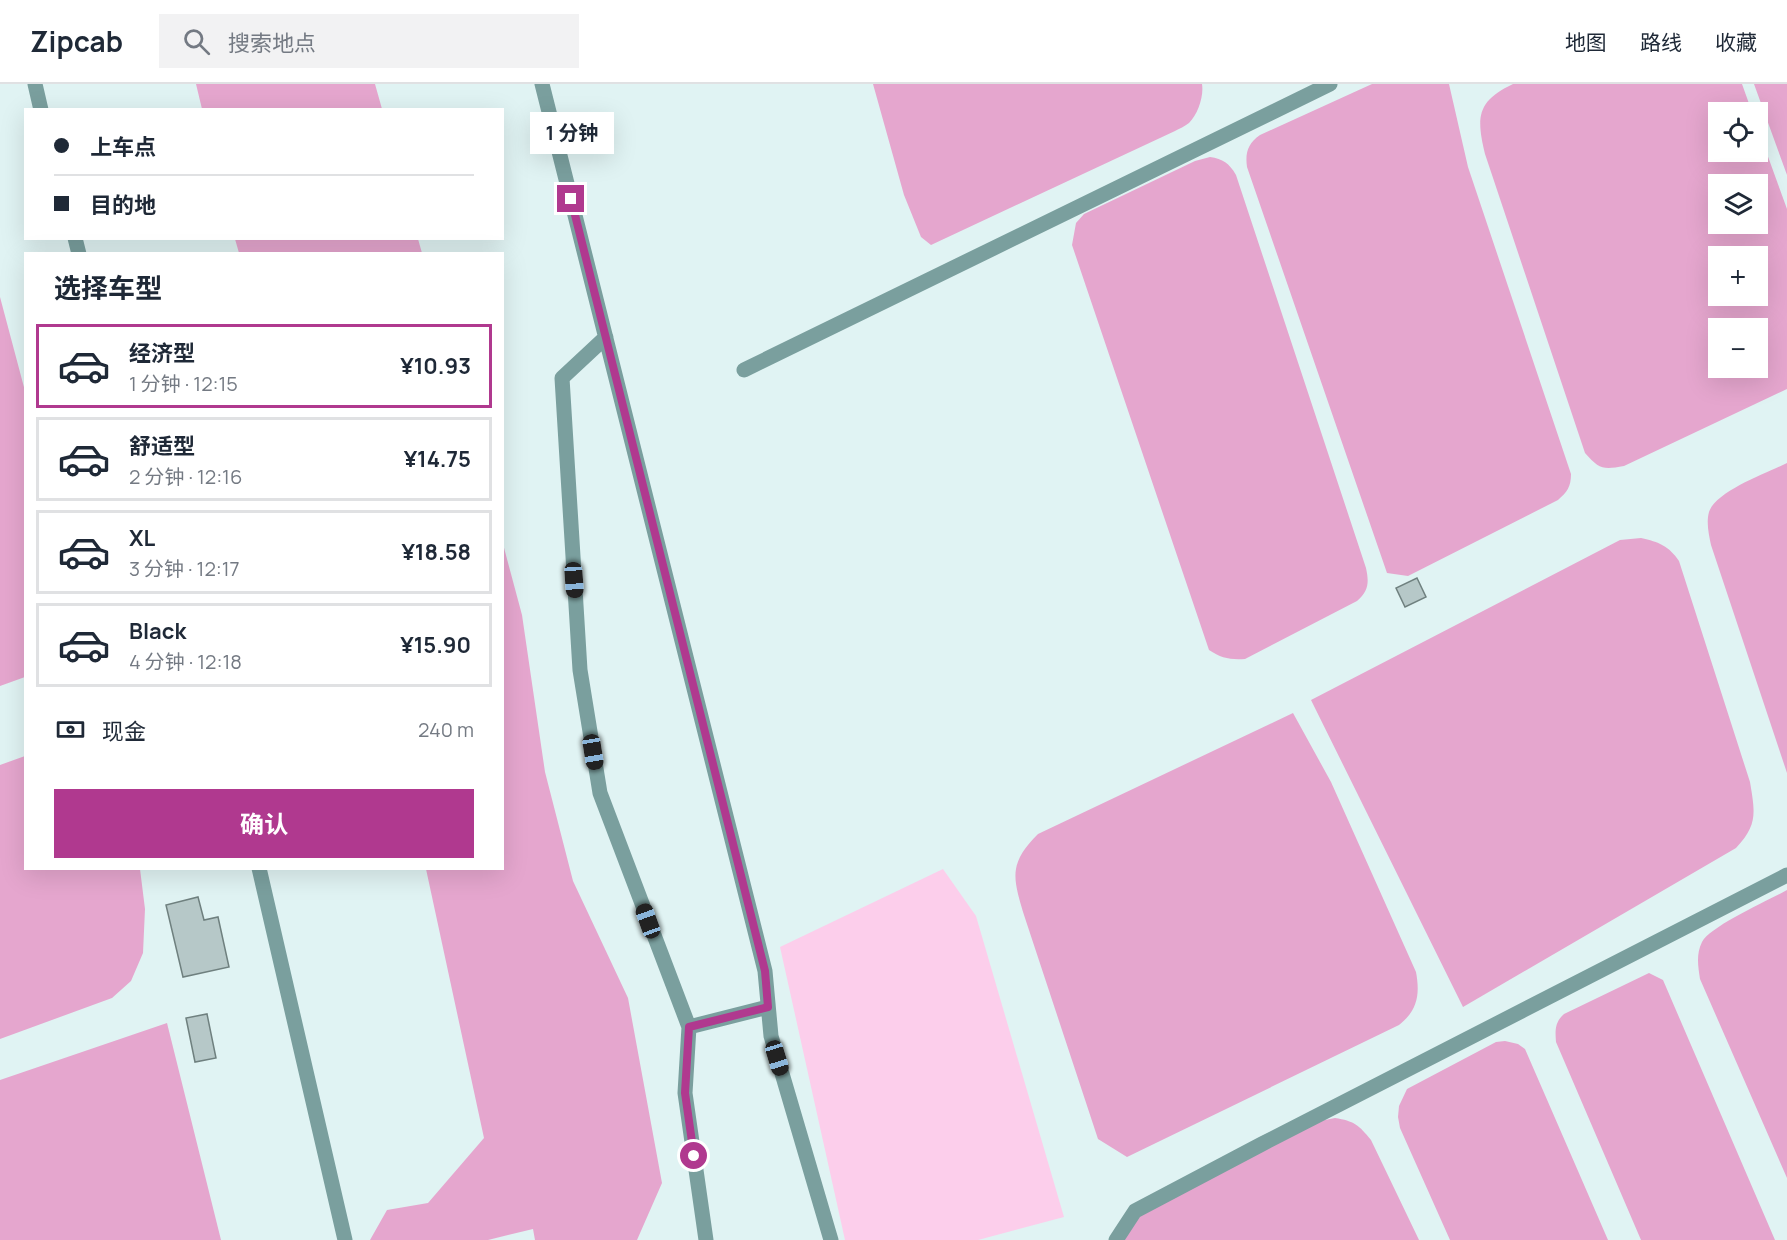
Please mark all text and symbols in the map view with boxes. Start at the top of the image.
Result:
search box [159,14,579,68]
text: Zipcab [30,22,123,60]
icon: search [180,25,213,58]
text: 搜索地点 [228,28,316,58]
text: 地图 [1565,28,1607,56]
text: 路线 [1640,28,1682,56]
text: 收藏 [1715,28,1757,56]
map controls [1708,102,1768,378]
button: locate [1708,102,1768,162]
callout: 1 分钟 [529,112,613,154]
text: 1 分钟 [546,119,598,146]
text: 上车点 [90,132,156,162]
button: layers [1708,174,1768,234]
route end [557,185,584,212]
text: 目的地 [90,190,156,220]
button: + [1708,246,1768,306]
text: 选择车型 [54,269,162,306]
button: − [1708,318,1768,378]
text: 经济型 [129,338,195,368]
icon: car [57,339,111,393]
text: ¥10.93 [400,351,471,381]
text: 1 分钟 · 12:15 [129,370,238,397]
text: 舒适型 [129,431,195,461]
icon: car [57,432,111,486]
text: ¥14.75 [404,444,471,474]
text: 2 分钟 · 12:16 [129,463,242,490]
text: XL [129,523,155,553]
icon: car [57,525,111,579]
text: ¥18.58 [401,537,471,567]
text: 3 分钟 · 12:17 [129,555,240,582]
car [564,561,584,599]
text: Black [129,616,186,646]
icon: car [57,618,111,672]
text: ¥15.90 [400,630,471,660]
text: 4 分钟 · 12:18 [129,648,242,675]
icon: cash [54,713,87,746]
text: 现金 [102,716,146,746]
text: 240 m [418,716,474,743]
car [581,733,605,771]
button: 确认 [54,789,474,858]
car [633,901,663,941]
car [763,1038,791,1078]
route start [680,1142,707,1169]

